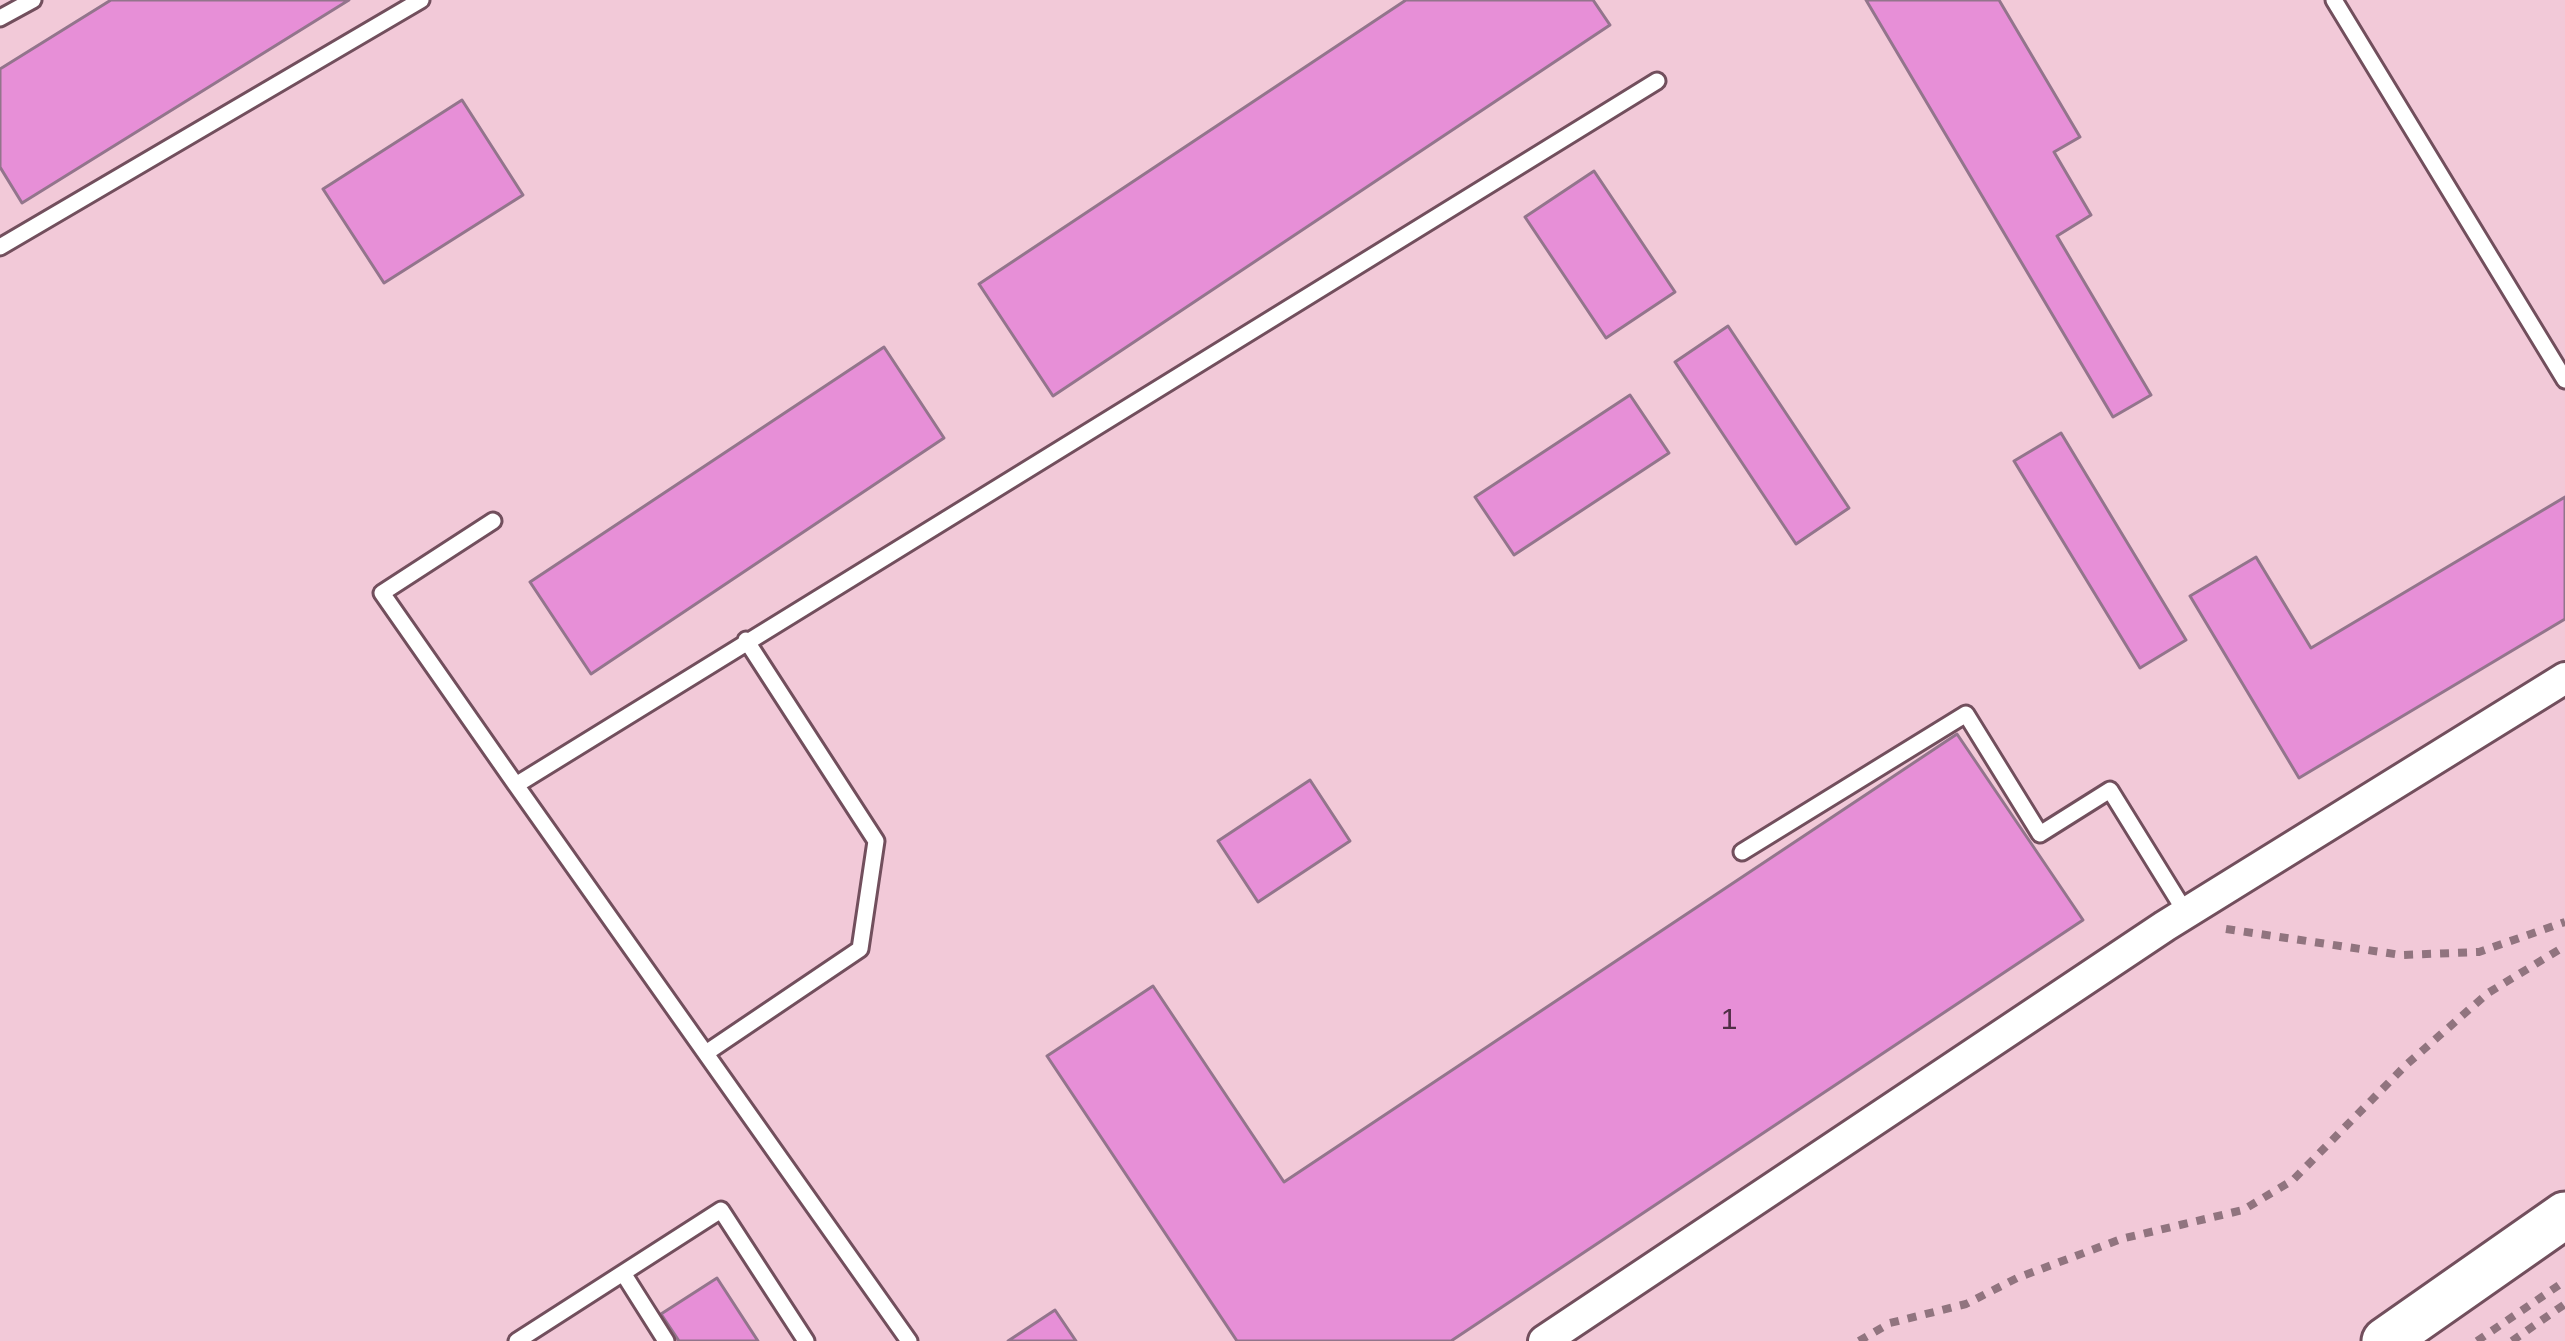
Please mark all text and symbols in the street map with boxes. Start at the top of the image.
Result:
house number: 1 [1721,1003,1737,1039]

